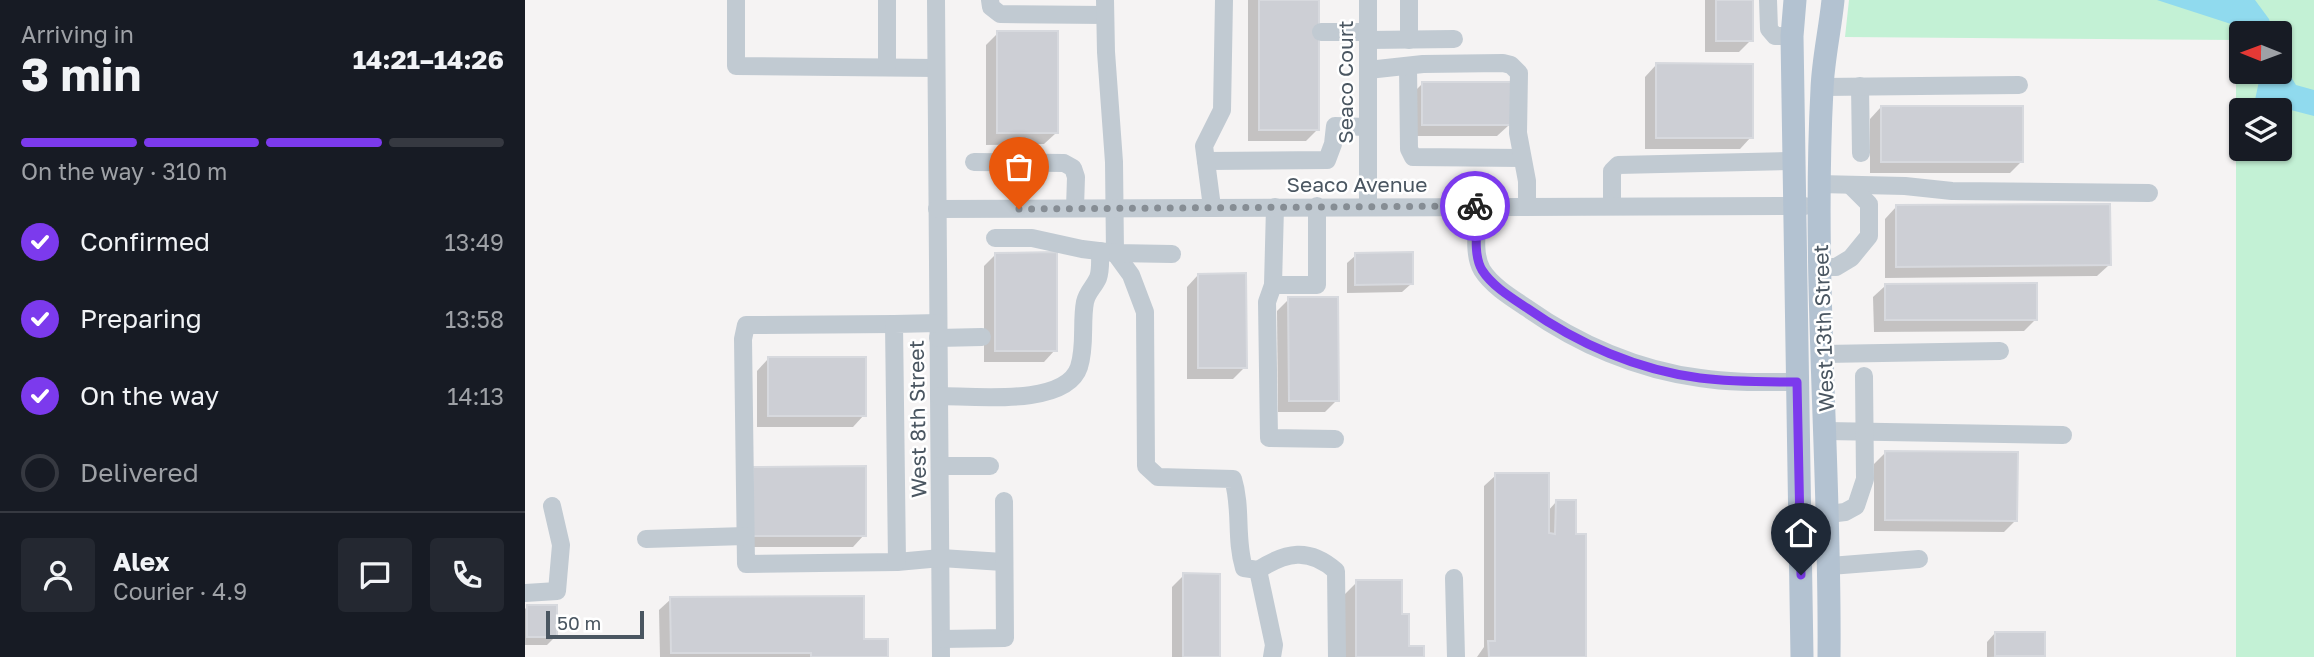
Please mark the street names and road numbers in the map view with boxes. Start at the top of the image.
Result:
street label: Seaco Court [1332,20,1358,144]
street label: Seaco Avenue [1287,171,1427,197]
street label: West 13th Street [1807,244,1839,412]
street label: West 8th Street [903,340,931,498]

